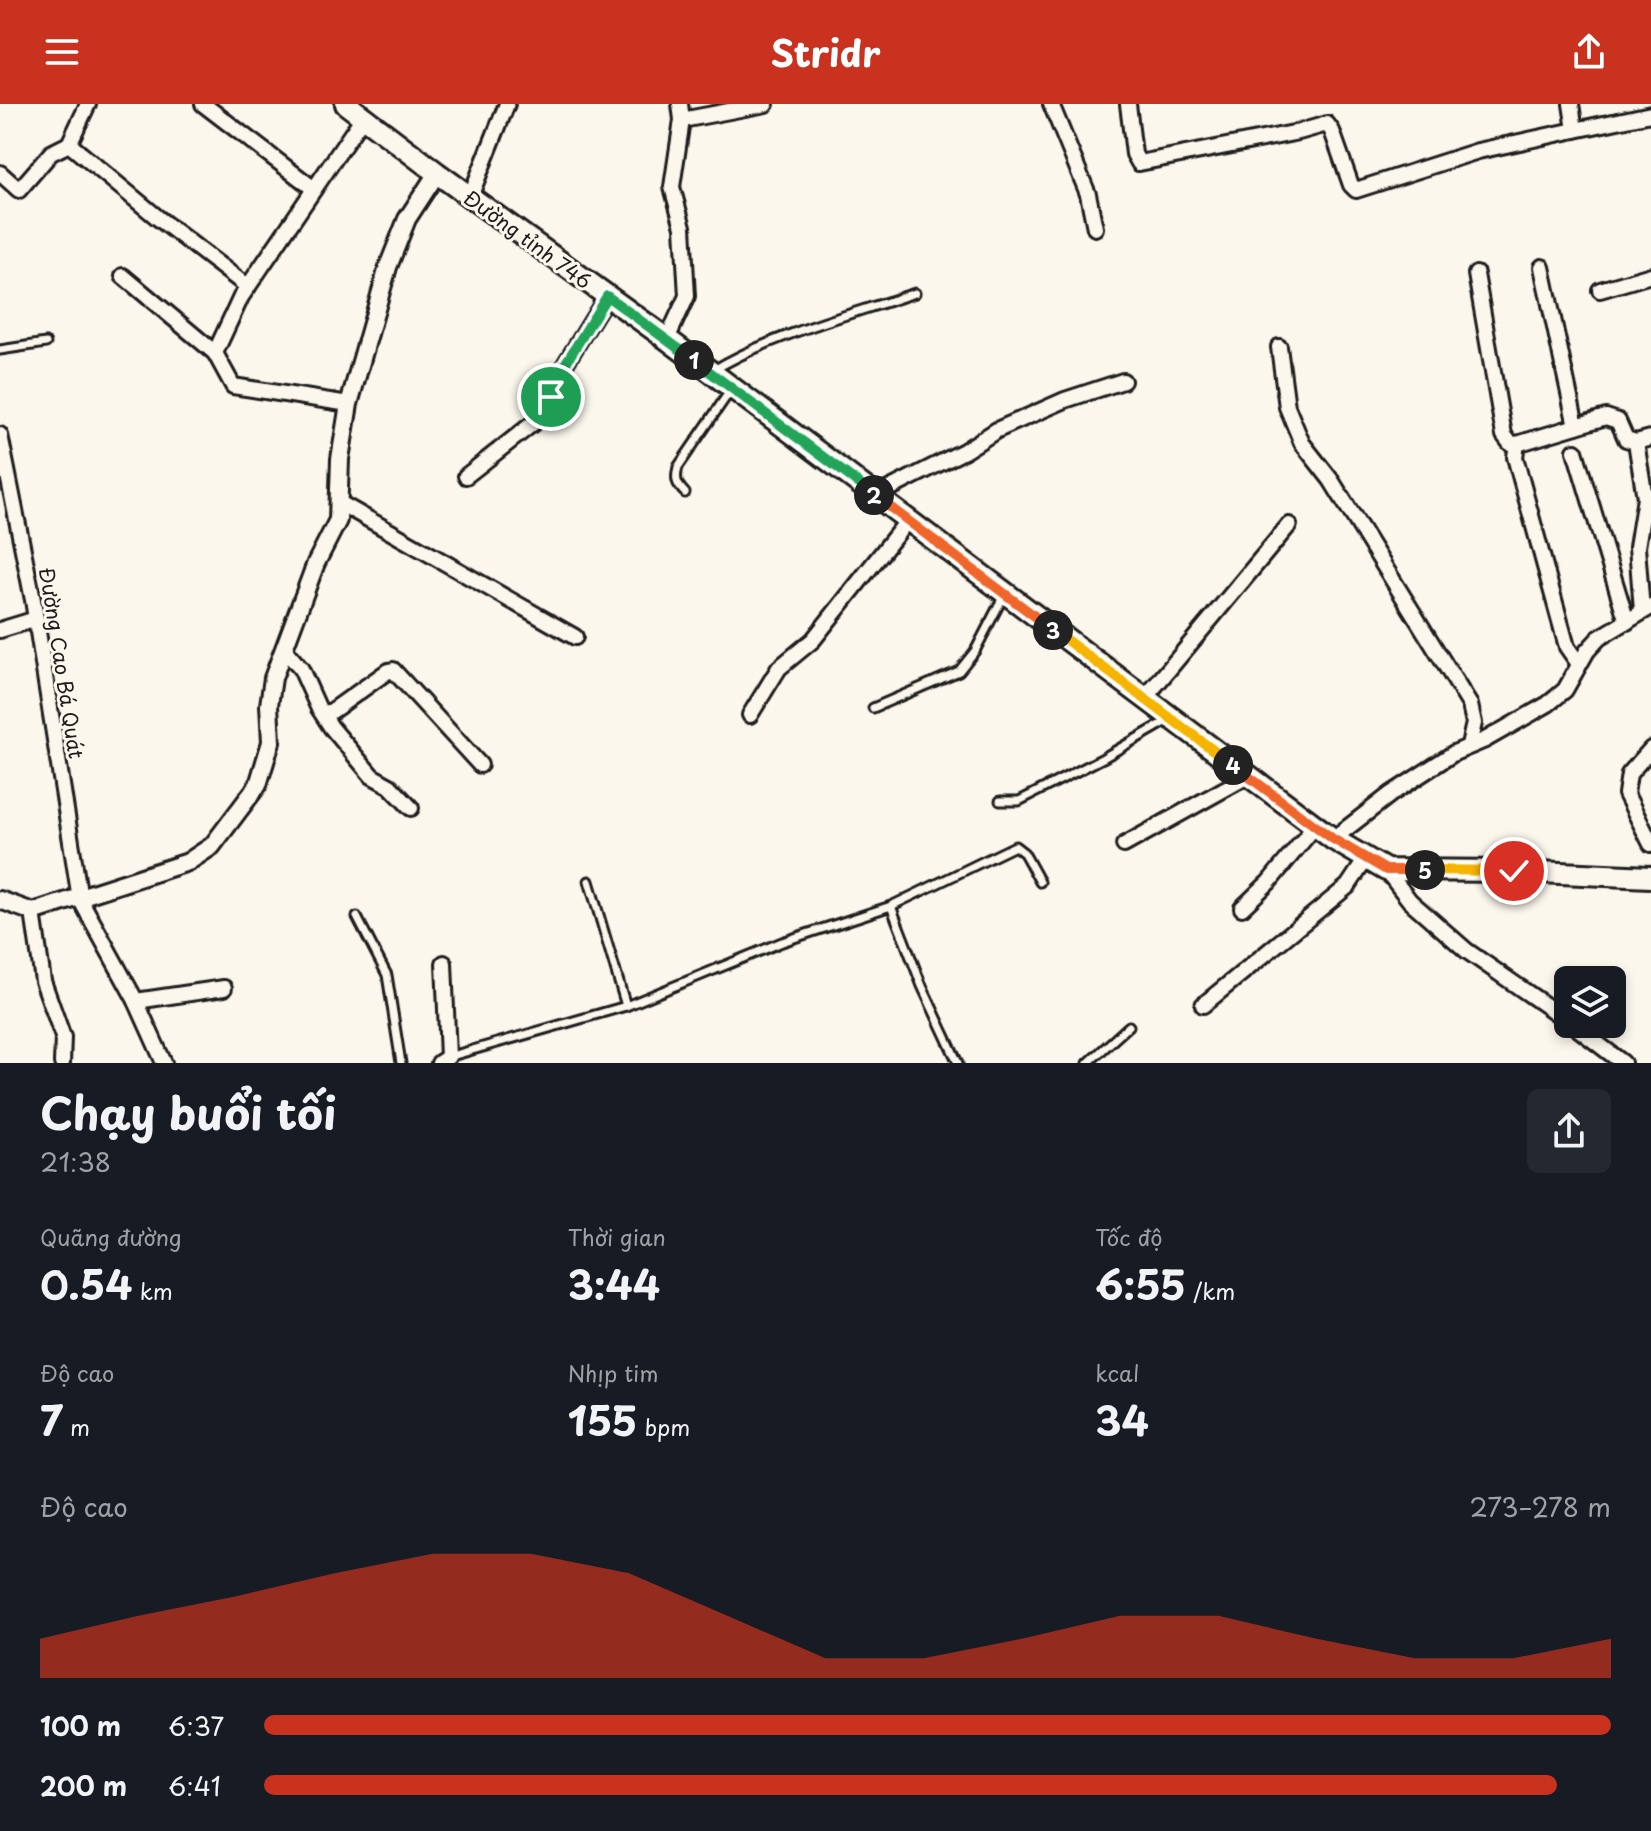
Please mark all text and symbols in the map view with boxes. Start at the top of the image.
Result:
text: Stridr [771,25,880,79]
icon: menu [40,30,84,74]
icon: share [1567,30,1611,74]
street label: Đường tỉnh 746 [458,182,598,296]
pin: 1 [674,340,714,380]
text: 1 [689,343,699,376]
pin [517,363,585,431]
icon: arrive [529,375,573,419]
pin: 2 [854,475,894,515]
text: 2 [866,478,882,511]
street label: Đường Cao Bá Quát [32,565,92,761]
pin: 3 [1033,610,1073,650]
text: 3 [1046,613,1060,646]
pin: 4 [1213,745,1253,785]
text: 4 [1226,748,1240,781]
pin [1480,837,1548,905]
icon: check [1492,849,1536,893]
pin: 5 [1405,850,1445,890]
text: 5 [1418,853,1432,886]
map controls [1554,966,1626,1038]
button: layers [1554,966,1626,1038]
text: Chạy buổi tối [40,1079,337,1145]
button: share [1527,1089,1611,1173]
text: 21:38 [40,1142,111,1181]
text: Quãng đường [40,1220,182,1253]
text: Thời gian [568,1220,666,1253]
text: Tốc độ [1095,1220,1163,1253]
text: 0.54 [40,1253,133,1314]
text: 3:44 [568,1253,660,1314]
text: 6:55 [1095,1253,1186,1314]
text: km [133,1274,173,1307]
text: /km [1186,1274,1235,1307]
text: Độ cao [40,1356,114,1389]
text: Nhịp tim [568,1356,659,1389]
text: kcal [1095,1356,1139,1389]
text: 7 [40,1389,63,1450]
text: 155 [568,1389,638,1450]
text: 34 [1095,1389,1149,1450]
text: m [63,1410,90,1443]
text: bpm [638,1410,690,1443]
text: Độ cao [40,1487,128,1526]
text: 273–278 m [1470,1487,1611,1526]
text: 100 m [40,1706,121,1745]
text: 6:37 [168,1706,224,1745]
text: 200 m [40,1766,127,1805]
text: 6:41 [168,1766,221,1805]

